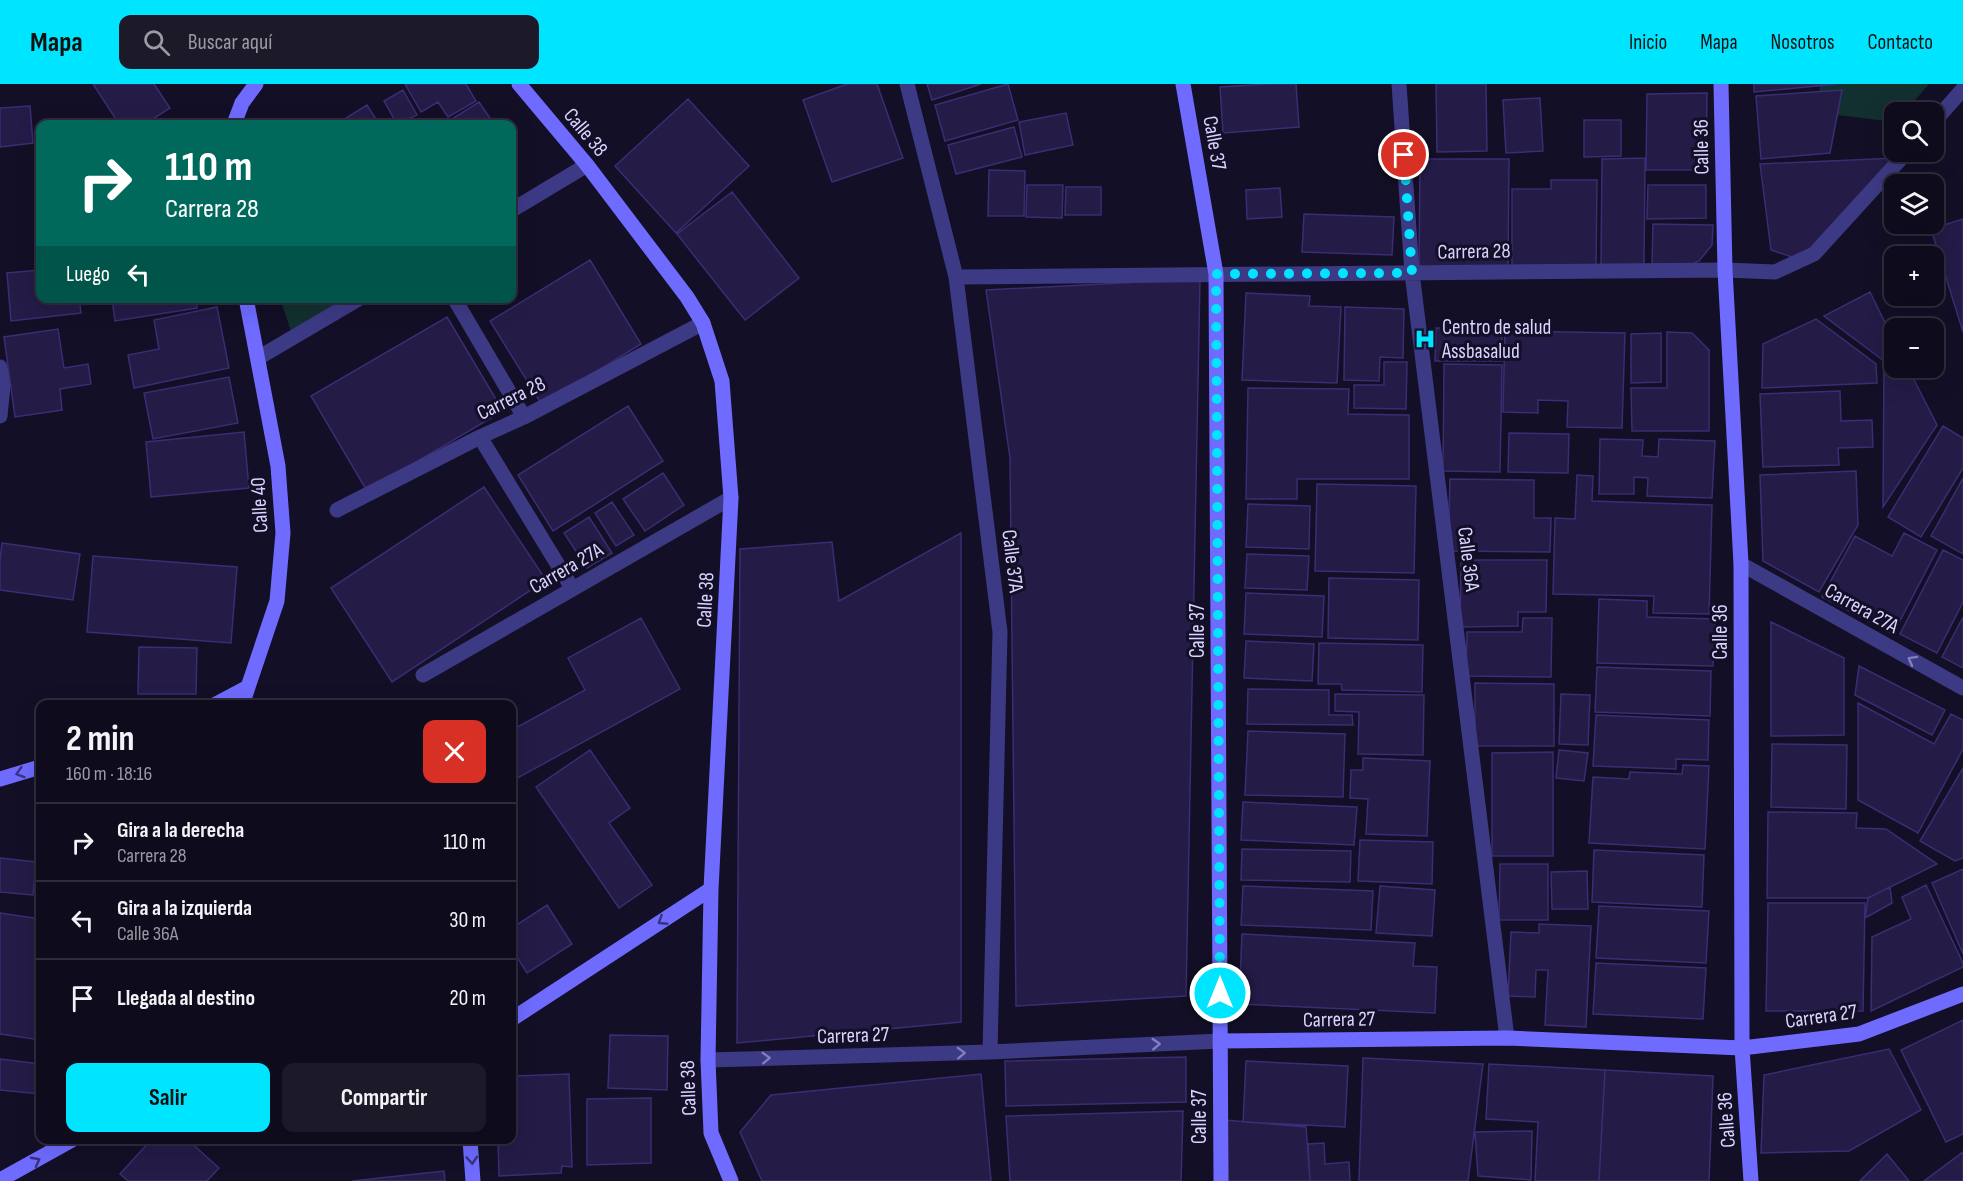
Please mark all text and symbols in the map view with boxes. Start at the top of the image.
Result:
search box [119,15,539,69]
text: Mapa [30,26,83,59]
icon: search [140,26,173,59]
text: Buscar aquí [188,29,272,56]
text: Inicio [1629,30,1667,55]
text: Mapa [1700,30,1738,55]
text: Nosotros [1771,30,1835,55]
text: Contacto [1868,30,1933,55]
map controls [1884,102,1944,378]
button: search [1884,102,1944,162]
street label: Calle 38 [558,103,613,162]
street label: Calle 37 [1197,114,1232,173]
street label: Calle 36 [1689,119,1714,175]
pin [1378,129,1429,180]
icon: arrive [1387,138,1420,171]
text: 110 m [165,142,252,193]
icon: right [66,144,144,222]
button: layers [1884,174,1944,234]
text: Carrera 28 [165,193,259,225]
street label: Carrera 28 [1437,238,1511,265]
button: + [1884,246,1944,306]
icon: left [122,258,155,291]
text: Luego [66,261,110,288]
place label: Centro de salud Assbasalud [1441,315,1551,364]
button: − [1884,318,1944,378]
hospital icon: Centro de salud Assbasalud [1413,327,1437,351]
street label: Carrera 28 [473,371,550,426]
street label: Calle 40 [246,477,273,533]
street label: Calle 36A [1452,526,1485,594]
street label: Calle 37A [996,528,1029,595]
street label: Carrera 27A [525,537,608,599]
street label: Calle 38 [692,572,719,628]
street label: Carrera 27A [1820,578,1904,639]
street label: Calle 37 [1185,603,1210,658]
street label: Calle 36 [1708,604,1733,660]
one-way arrow [1908,656,1918,667]
text: 2 min [66,718,135,761]
button: close [423,720,486,783]
text: 160 m · 18:16 [66,762,152,786]
one-way arrow [15,766,26,778]
text: Gira a la derecha [117,817,244,844]
icon: right [66,826,99,859]
text: 110 m [443,829,486,856]
text: Carrera 28 [117,844,187,868]
text: Gira a la izquierda [117,895,252,922]
icon: left [66,904,99,937]
text: 30 m [449,907,486,934]
one-way arrow [658,914,669,925]
text: Calle 36A [117,922,178,946]
position arrow [1188,961,1252,1025]
icon: arrive [66,982,99,1015]
text: Llegada al destino [117,985,255,1012]
text: 20 m [450,985,486,1012]
street label: Carrera 27 [1784,999,1859,1034]
street label: Carrera 27 [1303,1006,1376,1033]
street label: Carrera 27 [816,1022,890,1049]
one-way arrow [1151,1038,1160,1051]
one-way arrow [956,1047,965,1059]
one-way arrow [762,1052,771,1065]
street label: Calle 38 [675,1060,702,1116]
button: Salir [66,1063,270,1132]
button: Compartir [282,1063,486,1132]
street label: Calle 37 [1187,1089,1212,1144]
street label: Calle 36 [1712,1091,1741,1149]
one-way arrow [465,1156,478,1165]
one-way arrow [30,1157,41,1168]

